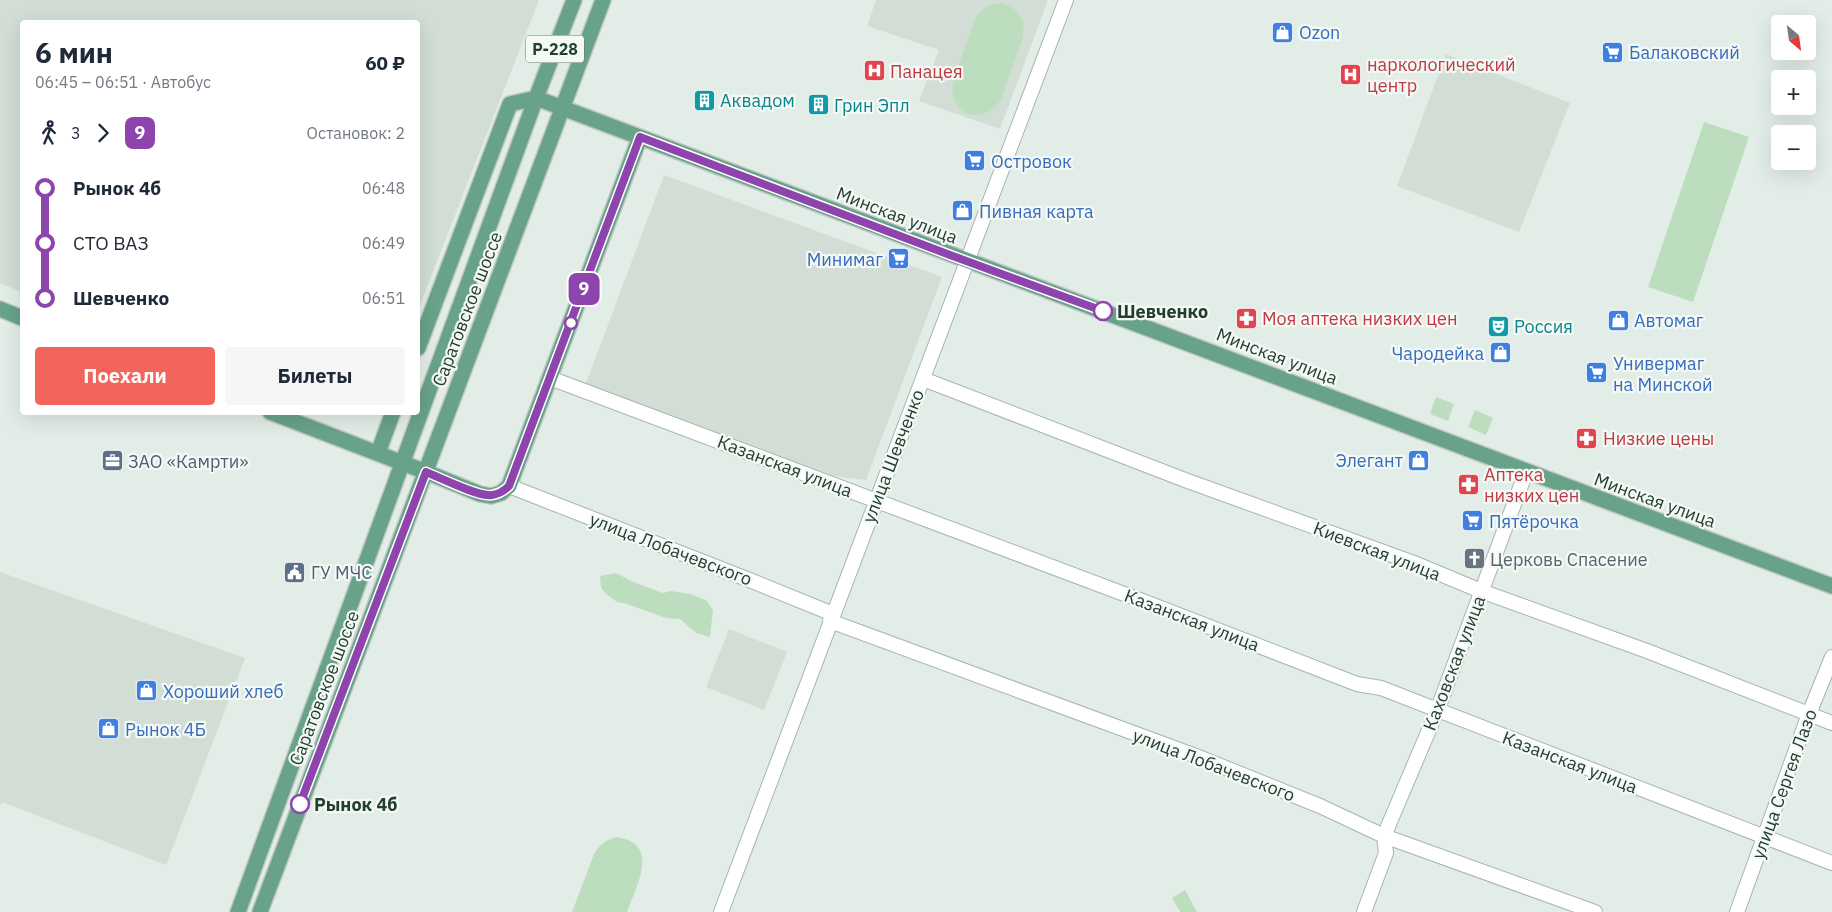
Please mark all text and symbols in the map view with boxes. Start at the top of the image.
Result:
north arrow [1771,15,1816,60]
map controls [1771,15,1816,170]
shop icon: Ozon [1271,20,1295,44]
place label: Ozon [1299,21,1340,44]
text: 6 мин [35,34,113,71]
road number: Р-228 [526,36,584,62]
supermarket icon: Балаковский [1601,40,1625,64]
place label: Балаковский [1629,41,1740,64]
text: 60 ₽ [365,51,405,75]
place label: наркологический центр [1367,53,1516,97]
hospital icon: Панацея [862,59,886,83]
place label: Панацея [890,60,963,83]
hospital icon: наркологический центр [1339,62,1363,86]
button: + [1771,70,1816,115]
text: 06:45 – 06:51 · Автобус [35,72,211,92]
building icon: Аквадом [692,88,716,112]
place label: Аквадом [720,89,795,112]
building icon: Грин Эпл [806,93,830,117]
place label: Грин Эпл [834,94,910,117]
icon: walk [35,119,63,147]
icon: forward [89,119,117,147]
text: 9 [135,121,145,144]
text: 3 [71,123,81,143]
text: Остановок: 2 [307,123,405,143]
button: − [1771,125,1816,170]
supermarket icon: Островок [963,149,987,173]
place label: Островок [991,150,1072,173]
text: Рынок 4б [73,176,161,200]
text: 06:48 [362,178,405,198]
street label: Минская улица [833,181,961,249]
shop icon: Пивная карта [951,199,975,223]
place label: Пивная карта [979,200,1094,223]
street label: Саратовское шоссе [427,228,507,390]
text: СТО ВАЗ [73,231,149,255]
text: 06:49 [362,233,405,253]
supermarket icon: Минимаг [887,247,911,271]
place label: Минимаг [807,248,883,271]
line badge: 9 [568,273,600,305]
text: 9 [579,277,589,300]
text: Шевченко [73,286,169,310]
text: 06:51 [362,288,405,308]
place label: Шевченко [1117,300,1208,323]
marker: Шевченко [1093,301,1113,321]
pharmacy icon: Моя аптека низких цен [1234,306,1258,330]
place label: Моя аптека низких цен [1262,307,1458,330]
shop icon: Автомаг [1606,308,1630,332]
place label: Автомаг [1634,309,1704,332]
theatre icon: Россия [1486,314,1510,338]
place label: Россия [1514,315,1573,338]
unlabelled marker [564,316,578,330]
street label: Минская улица [1213,322,1341,390]
shop icon: Чародейка [1488,341,1512,365]
place label: Чародейка [1392,342,1484,365]
button: Поехали [35,347,215,405]
button: Билеты [225,347,405,405]
place label: Универмаг на Минской [1613,352,1713,396]
supermarket icon: Универмаг на Минской [1585,361,1609,385]
street label: улица Шевченко [857,386,929,526]
pharmacy icon: Низкие цены [1575,426,1599,450]
place label: Низкие цены [1603,427,1714,450]
street label: Казанская улица [714,430,856,502]
shop icon: Элегант [1407,448,1431,472]
office icon: ЗАО «Камрти» [100,449,124,473]
place label: Элегант [1336,449,1404,472]
place label: ЗАО «Камрти» [128,450,248,473]
place label: Аптека низких цен [1484,463,1579,507]
street label: Минская улица [1591,467,1719,533]
pharmacy icon: Аптека низких цен [1456,472,1480,496]
street label: улица Лобачевского [587,507,755,591]
supermarket icon: Пятёрочка [1461,509,1485,533]
place label: Пятёрочка [1489,510,1579,533]
street label: Киевская улица [1310,516,1444,586]
church icon: Церковь Спасение [1462,547,1486,571]
place label: Церковь Спасение [1490,548,1648,571]
public building icon: ГУ МЧС [283,560,307,584]
place label: ГУ МЧС [311,561,372,584]
street label: Казанская улица [1121,584,1263,656]
street label: Каховская улица [1418,592,1490,734]
street label: Саратовское шоссе [284,607,364,769]
shop icon: Хороший хлеб [135,679,159,703]
place label: Хороший хлеб [163,680,284,703]
street label: улица Сергея Лазо [1746,706,1822,862]
shop icon: Рынок 4Б [97,717,121,741]
place label: Рынок 4Б [125,718,206,741]
street label: улица Лобачевского [1130,723,1298,807]
street label: Казанская улица [1499,726,1641,798]
place label: Рынок 4б [314,793,397,816]
marker: Рынок 4б [290,794,310,814]

